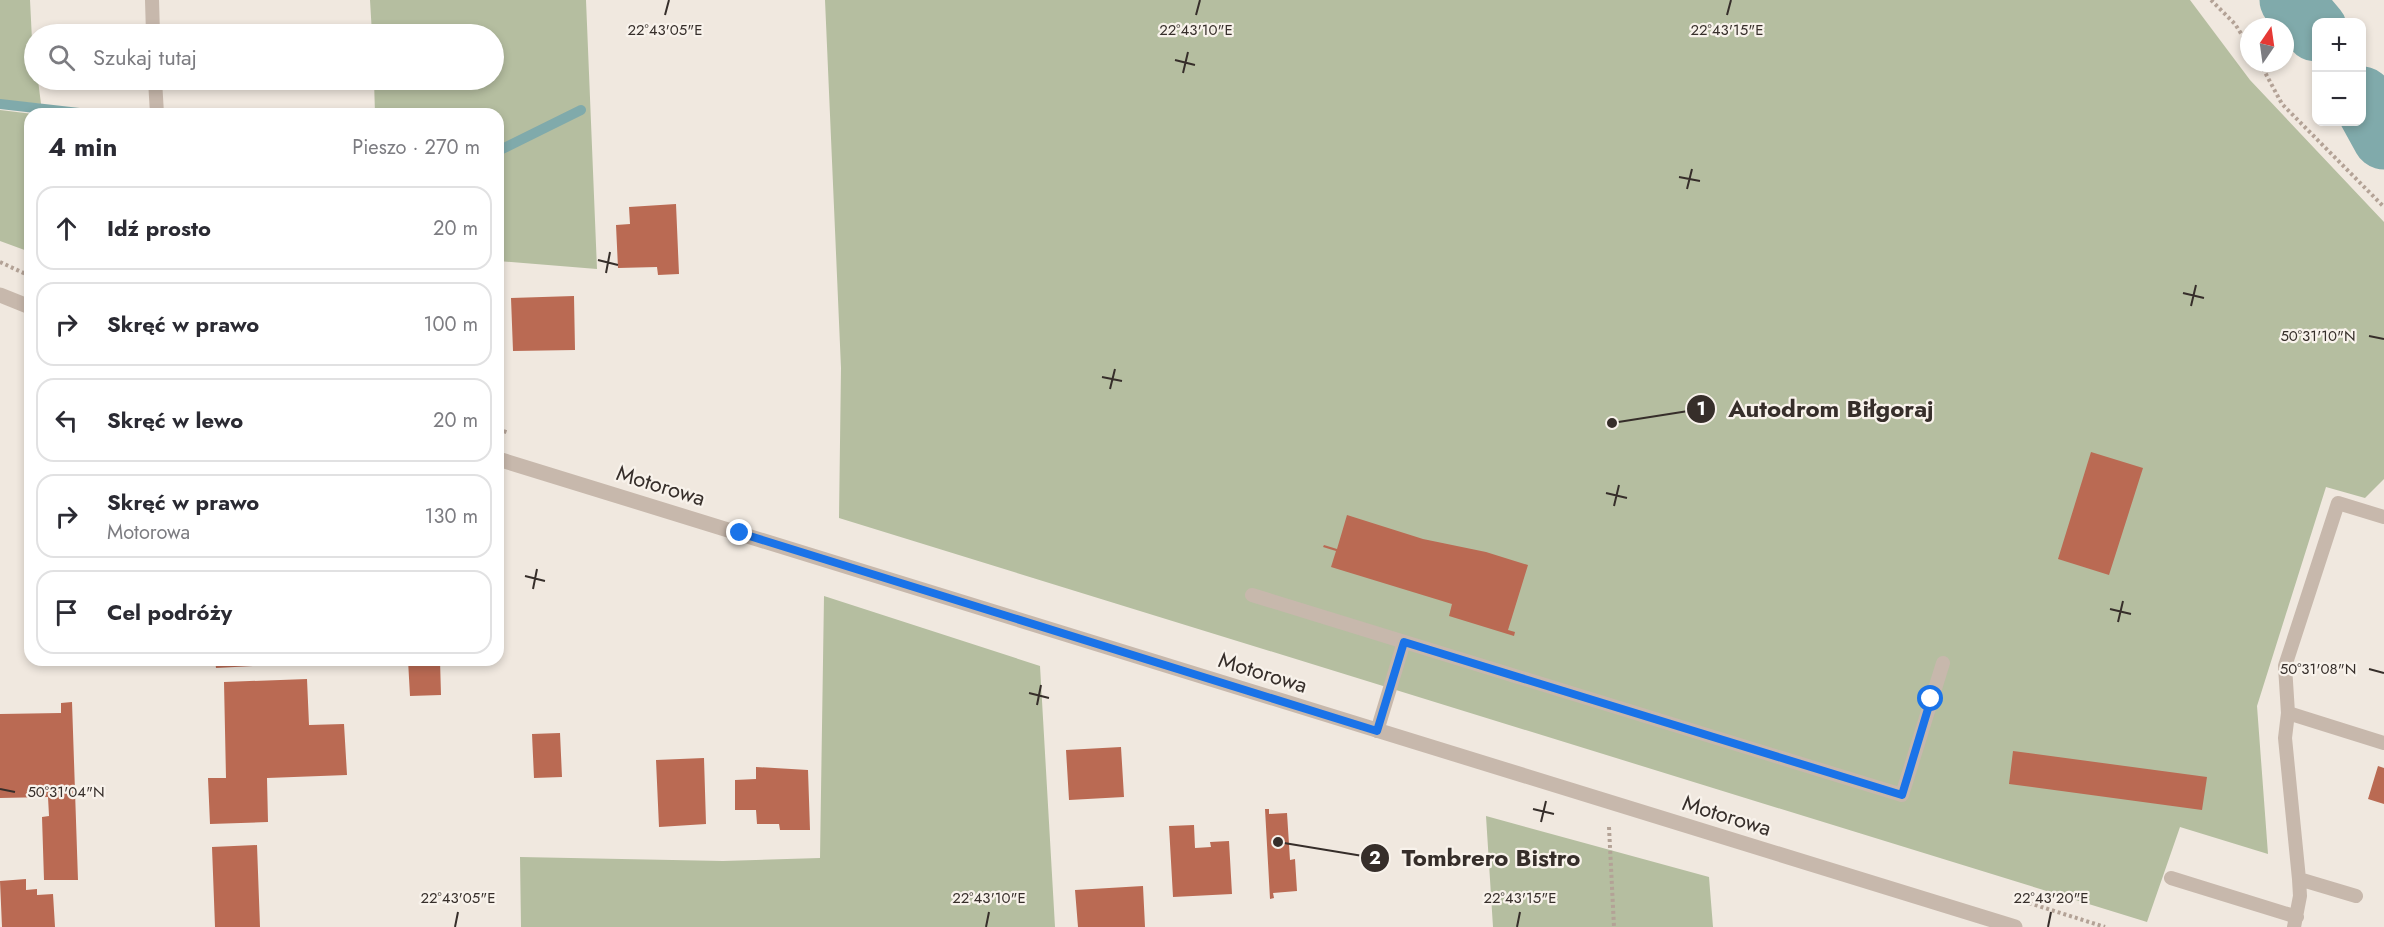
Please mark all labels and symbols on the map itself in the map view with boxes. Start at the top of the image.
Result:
north arrow [2240,18,2294,72]
text: 22°43'05"E [627,19,703,41]
text: 22°43'10"E [1159,19,1233,41]
text: 22°43'15"E [1691,19,1763,41]
text: 50°31'10"N [2280,325,2356,347]
callout: Autodrom Biłgoraj [1686,388,1946,430]
text: Autodrom Biłgoraj [1727,391,1934,426]
text: 1 [1696,396,1706,422]
street label: Motorowa [613,456,709,514]
route end [726,519,752,545]
street label: Motorowa [1215,643,1311,701]
text: 50°31'08"N [2280,658,2356,680]
route start [1917,685,1943,711]
text: 50°31'04"N [27,781,105,803]
street label: Motorowa [1679,786,1775,844]
callout: Tombrero Bistro [1360,837,1593,879]
text: Tombrero Bistro [1402,840,1580,875]
text: 2 [1369,845,1381,871]
text: 22°43'05"E [420,887,496,909]
text: 22°43'10"E [952,887,1026,909]
text: 22°43'15"E [1484,887,1556,909]
text: 22°43'20"E [2013,887,2089,909]

